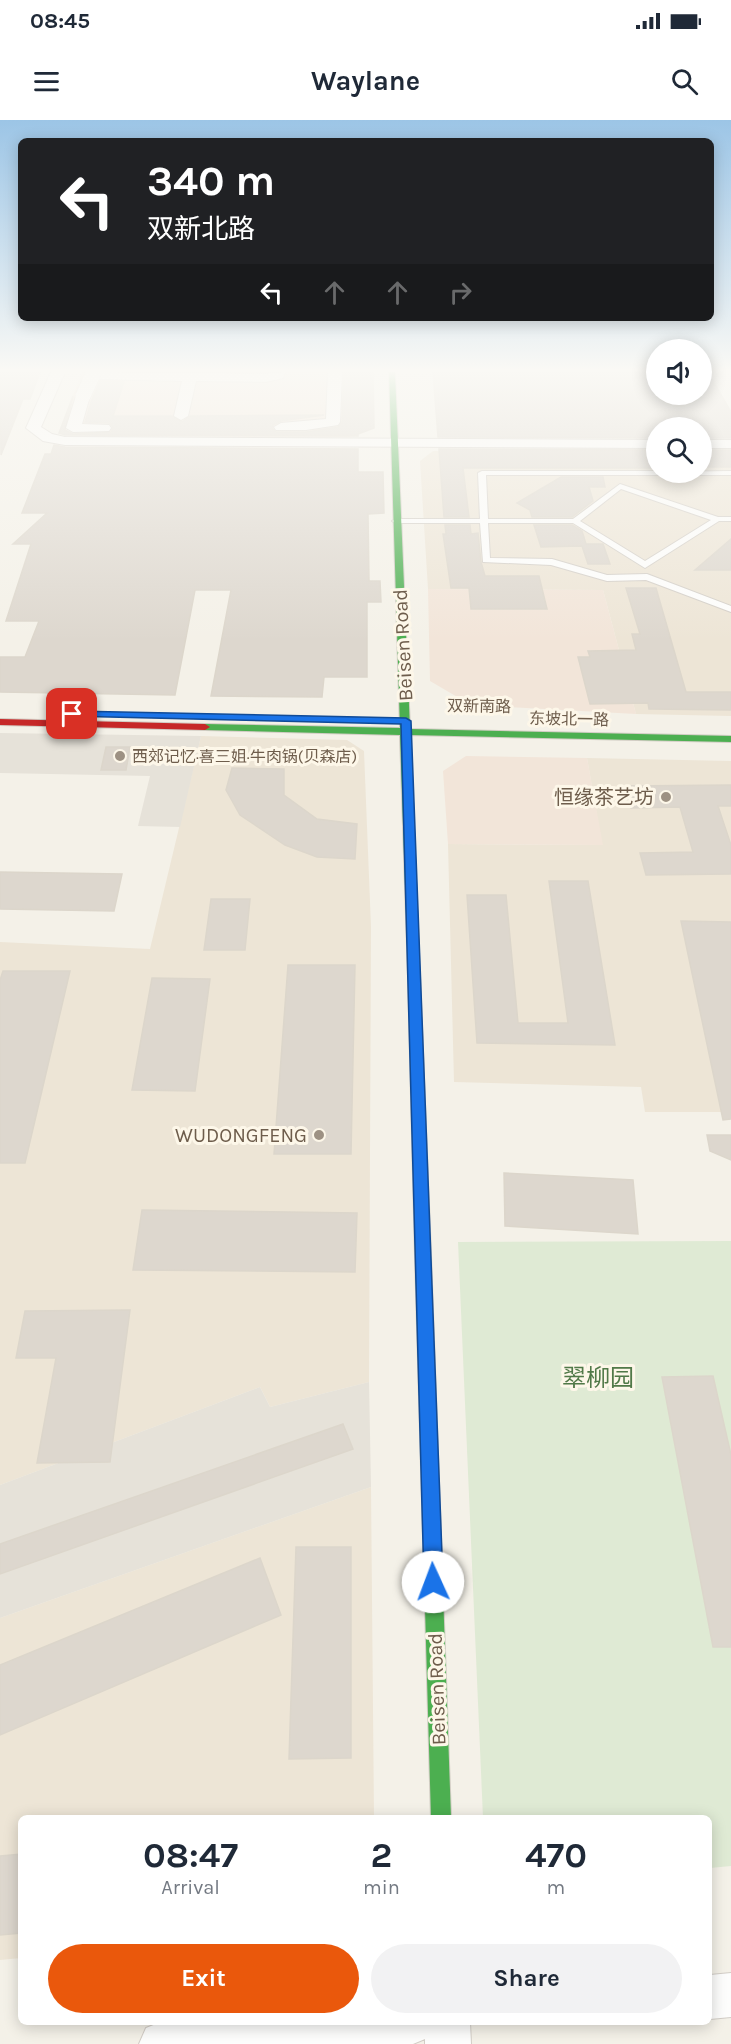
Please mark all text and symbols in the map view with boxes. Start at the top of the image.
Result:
text: 08:45 [30,8,90,34]
icon: menu [30,65,63,98]
text: Waylane [311,65,420,97]
icon: search [668,65,701,98]
text: 340 m [147,156,275,206]
icon: left [48,162,126,240]
text: 双新北路 [147,213,255,245]
icon: left [255,276,288,309]
icon: ahead [318,276,351,309]
icon: ahead [381,276,414,309]
icon: right [444,276,477,309]
map controls [646,339,712,483]
button: sound [646,339,712,405]
button: search [646,417,712,483]
street label: Beisen Road [389,588,417,702]
pin [46,688,97,739]
street label: 双新南路 [447,696,511,716]
icon: arrive [55,697,88,730]
street label: 东坡北一路 [529,709,609,729]
place label: 西郊记忆·喜三姐·牛肉锅(贝森店) [132,747,357,766]
marker: 西郊记忆·喜三姐·牛肉锅(贝森店) [113,749,127,763]
place label: 恒缘茶艺坊 [554,786,654,809]
marker: 恒缘茶艺坊 [659,790,673,804]
place label: WUDONGFENG [175,1124,307,1147]
marker: WUDONGFENG [312,1128,326,1142]
park label: 翠柳园 [562,1364,634,1392]
position arrow [401,1550,465,1614]
street label: Beisen Road [424,1632,450,1746]
text: 08:47 [143,1834,238,1876]
text: 2 [371,1834,392,1876]
text: 470 [525,1834,587,1876]
text: Arrival [161,1876,220,1899]
text: min [363,1876,400,1899]
text: m [547,1876,565,1899]
button: Exit [48,1944,359,2013]
button: Share [371,1944,682,2013]

